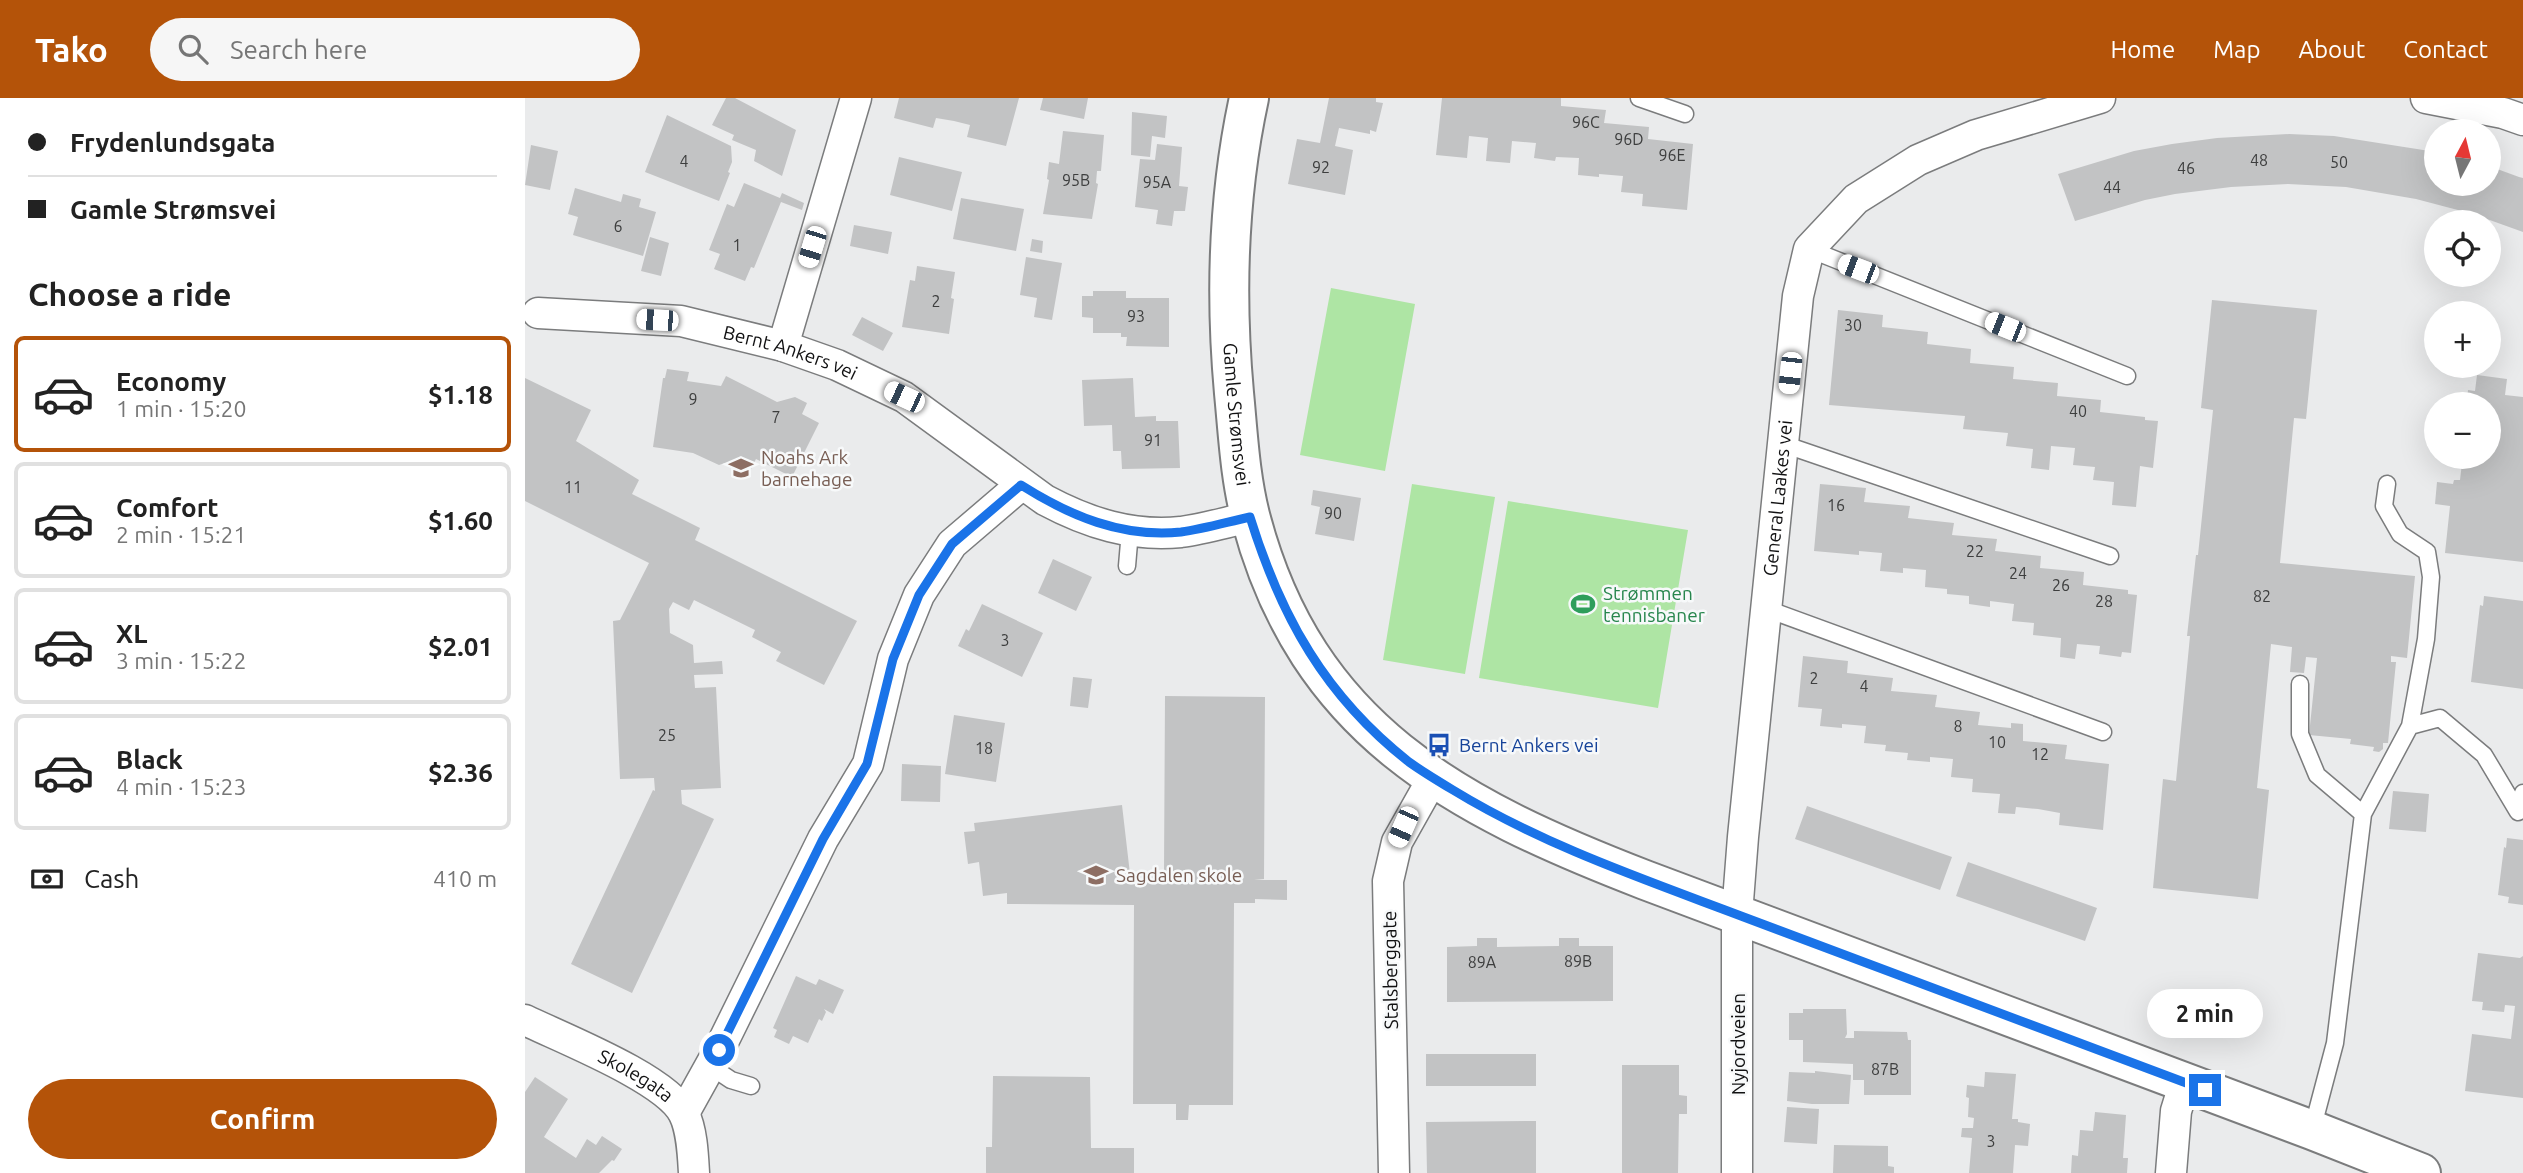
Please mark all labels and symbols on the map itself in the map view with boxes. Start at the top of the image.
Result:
house number: 96C [1572,113,1600,131]
north arrow [2424,119,2501,196]
house number: 96D [1614,130,1644,148]
house number: 96E [1658,146,1686,164]
house number: 48 [2250,151,2268,169]
house number: 4 [679,152,689,170]
house number: 50 [2330,153,2348,171]
house number: 92 [1312,158,1330,176]
house number: 46 [2177,159,2195,177]
house number: 95B [1062,171,1090,189]
house number: 95A [1143,173,1172,191]
house number: 44 [2103,178,2121,196]
house number: 6 [613,217,623,235]
car [796,224,829,270]
house number: 1 [732,236,742,254]
car [1835,252,1882,286]
house number: 2 [931,292,941,310]
house number: 93 [1127,307,1145,325]
car [636,308,679,332]
car [1982,309,2029,345]
house number: 30 [1844,316,1862,334]
street label: Bernt Ankers vei [721,321,861,384]
street label: Gamle Strømsvei [1219,342,1255,487]
car [1778,351,1803,395]
car [881,379,928,415]
house number: 9 [688,390,698,408]
house number: 40 [2069,402,2087,420]
house number: 7 [771,408,781,426]
street label: General Laakes vei [1759,419,1796,577]
house number: 91 [1144,431,1162,449]
place label: Noahs Ark barnehage [761,446,852,490]
school or university icon: Noahs Ark barnehage [727,454,755,482]
house number: 11 [564,478,582,496]
house number: 16 [1827,496,1845,514]
house number: 90 [1324,504,1342,522]
house number: 22 [1966,542,1984,560]
house number: 24 [2009,564,2027,582]
house number: 26 [2052,576,2070,594]
place label: Strømmen tennisbaner [1603,582,1705,626]
house number: 82 [2253,587,2271,605]
sports icon: Strømmen tennisbaner [1569,590,1597,618]
house number: 28 [2095,592,2113,610]
house number: 3 [1000,631,1010,649]
house number: 2 [1809,669,1819,687]
house number: 4 [1859,677,1869,695]
house number: 8 [1953,717,1963,735]
house number: 25 [658,726,676,744]
bus stop icon: Bernt Ankers vei [1425,731,1453,759]
house number: 10 [1988,733,2006,751]
place label: Bernt Ankers vei [1459,734,1599,756]
house number: 18 [975,739,993,757]
house number: 12 [2031,745,2049,763]
car [1385,804,1422,850]
school or university icon: Sagdalen skole [1082,861,1110,889]
place label: Sagdalen skole [1116,864,1242,886]
street label: Stalsberggate [1378,910,1402,1030]
house number: 89B [1564,952,1592,970]
house number: 89A [1468,953,1497,971]
callout: 2 min [2147,988,2263,1038]
street label: Nyjordveien [1727,993,1749,1095]
route start [703,1034,735,1066]
street label: Skolegata [595,1045,678,1106]
house number: 87B [1871,1060,1899,1078]
route end [2189,1074,2221,1106]
house number: 3 [1986,1132,1996,1150]

